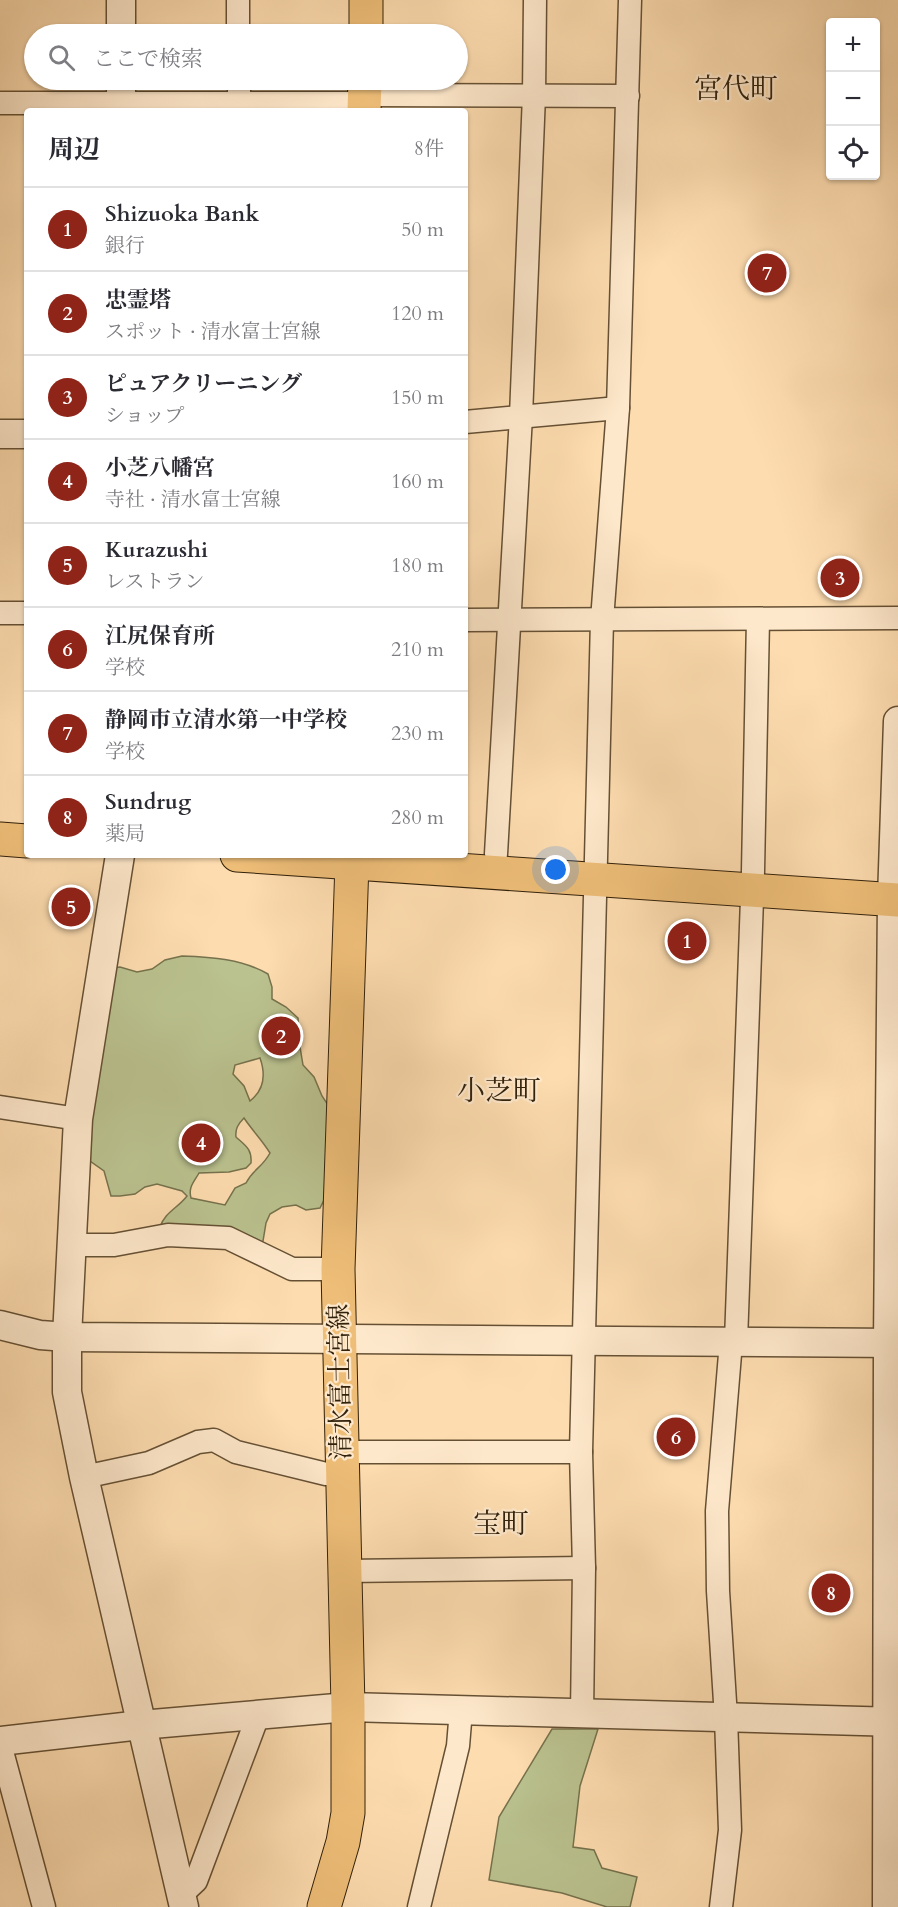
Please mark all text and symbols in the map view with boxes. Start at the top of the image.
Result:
map controls [826,18,880,180]
button: + [826,18,880,72]
search box [24,24,468,90]
icon: search [45,41,78,74]
text: ここで検索 [93,44,203,74]
district label: 宮代町 [694,70,778,108]
button: − [826,72,880,126]
button: locate [826,126,880,180]
text: 周辺 [48,132,100,167]
text: 8件 [414,135,444,162]
text: Shizuoka Bank [105,199,259,229]
text: 1 [62,216,73,243]
text: 50 m [401,216,444,243]
text: 銀行 [105,232,145,259]
pin: 7 [748,250,786,296]
text: 忠霊塔 [105,285,171,315]
text: 2 [62,300,73,327]
text: 120 m [391,300,444,327]
text: スポット · 清水富士宮線 [105,318,321,345]
text: ピュアクリーニング [105,369,302,399]
text: 3 [62,384,73,411]
text: 150 m [391,384,444,411]
text: ショップ [105,402,185,429]
text: 小芝八幡宮 [105,453,215,483]
text: 4 [62,468,73,495]
text: 160 m [391,468,444,495]
text: 寺社 · 清水富士宮線 [105,486,281,513]
text: Kurazushi [105,535,208,565]
text: 5 [62,552,73,579]
text: 180 m [391,552,444,579]
pin: 3 [820,556,860,600]
text: レストラン [105,568,204,595]
text: 江尻保育所 [105,621,215,651]
text: 6 [62,636,73,663]
text: 210 m [391,636,444,663]
text: 学校 [105,654,145,681]
text: 静岡市立清水第一中学校 [105,705,347,735]
text: 7 [62,720,73,747]
text: 230 m [391,720,444,747]
text: 学校 [105,738,145,765]
text: Sundrug [105,787,191,817]
text: 8 [62,804,73,831]
text: 280 m [391,804,444,831]
text: 薬局 [105,820,145,847]
your location [541,855,570,884]
pin: 5 [52,884,90,930]
pin: 1 [668,918,706,964]
pin: 2 [262,1014,300,1058]
district label: 小芝町 [457,1072,541,1110]
pin: 4 [182,1120,220,1166]
street label: 清水富士宮線 [321,1304,359,1460]
pin: 6 [656,1414,696,1460]
district label: 宝町 [473,1505,529,1543]
pin: 8 [812,1570,850,1616]

